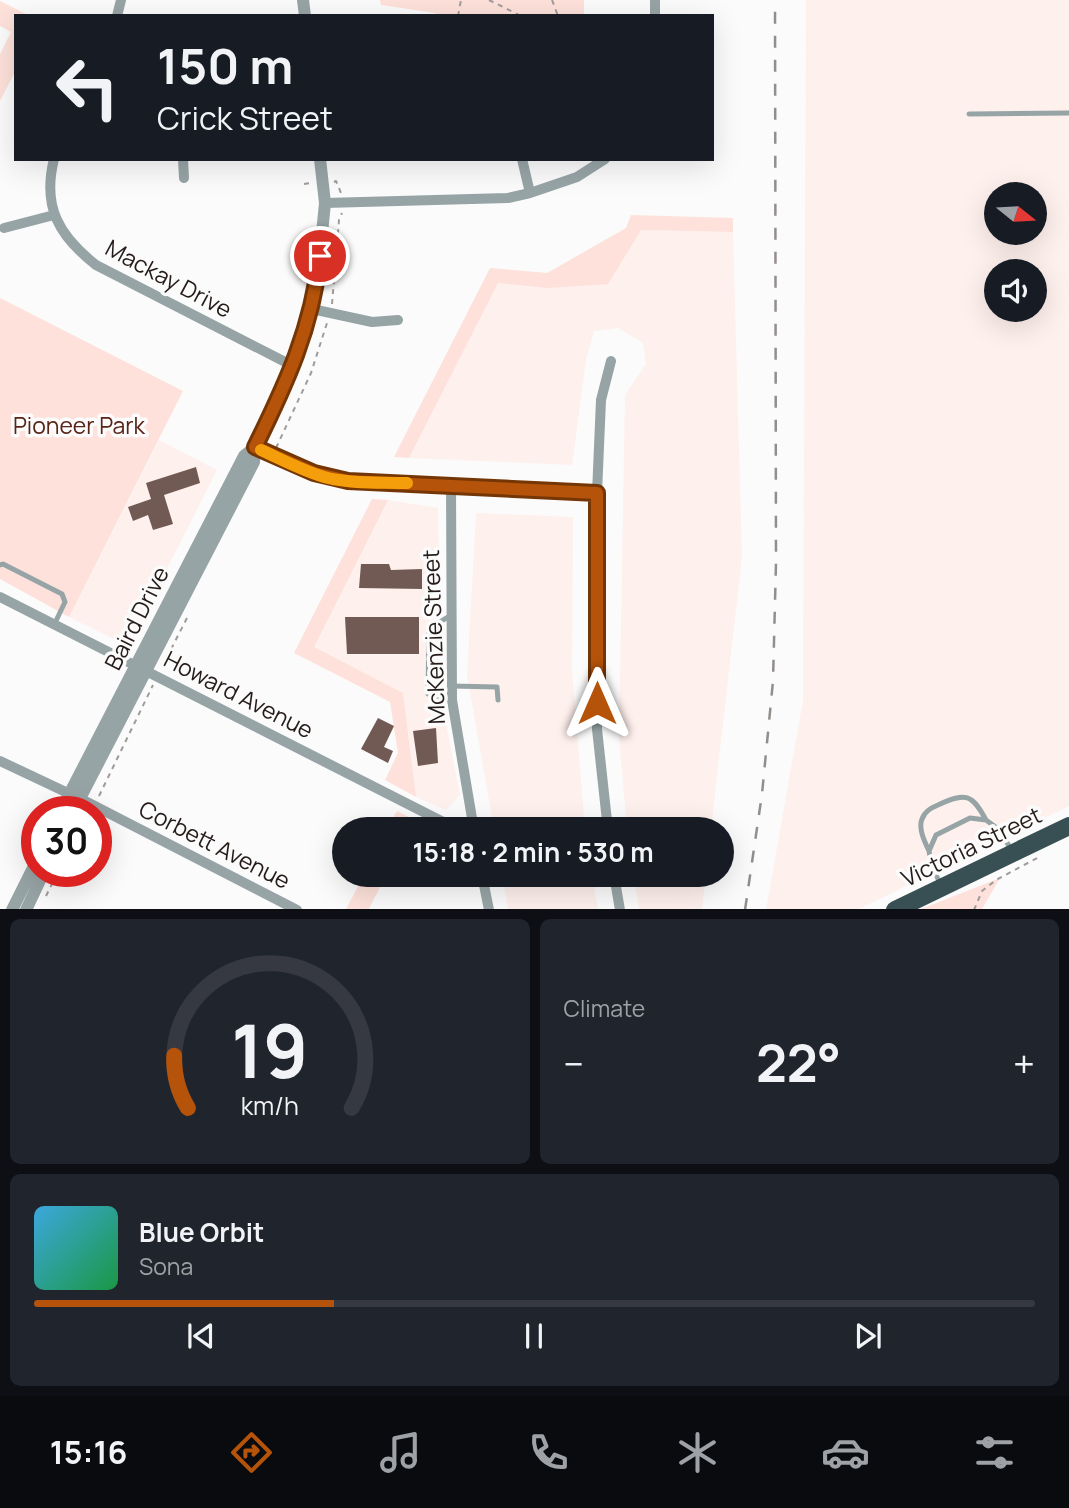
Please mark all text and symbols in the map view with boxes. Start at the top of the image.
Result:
text: 150 m [157,32,293,99]
icon: left [42,42,133,133]
text: Crick Street [157,96,333,140]
north arrow [984,182,1046,245]
map controls [984,182,1047,322]
pin [290,226,350,286]
street label: Mackay Drive [100,231,238,325]
icon: arrive [301,237,339,275]
button: sound [984,259,1047,322]
park label: Pioneer Park [13,409,146,441]
street label: McKenzie Street [414,549,452,725]
street label: Baird Drive [96,561,176,675]
street label: Howard Avenue [159,643,319,745]
position arrow [560,666,634,740]
street label: Corbett Avenue [134,792,296,896]
speed limit sign: 30 [21,796,112,887]
street label: Victoria Street [895,798,1047,894]
text: 15:18 · 2 min · 530 m [412,834,654,870]
text: Climate [564,992,645,1024]
text: 19 [231,1000,308,1100]
text: 22° [756,1027,841,1098]
text: − [564,1037,584,1089]
text: + [1013,1037,1035,1089]
text: km/h [241,1087,299,1122]
text: Blue Orbit [139,1214,264,1250]
text: Sona [139,1250,193,1282]
icon: previous [182,1317,220,1355]
icon: pause [515,1317,553,1355]
icon: next [849,1317,887,1355]
icon: directions [227,1428,276,1477]
icon: music [376,1428,425,1477]
icon: phone [524,1428,573,1477]
icon: climate [673,1428,722,1477]
icon: car [821,1428,870,1477]
icon: filters [970,1428,1019,1477]
text: 15:16 [50,1430,127,1474]

